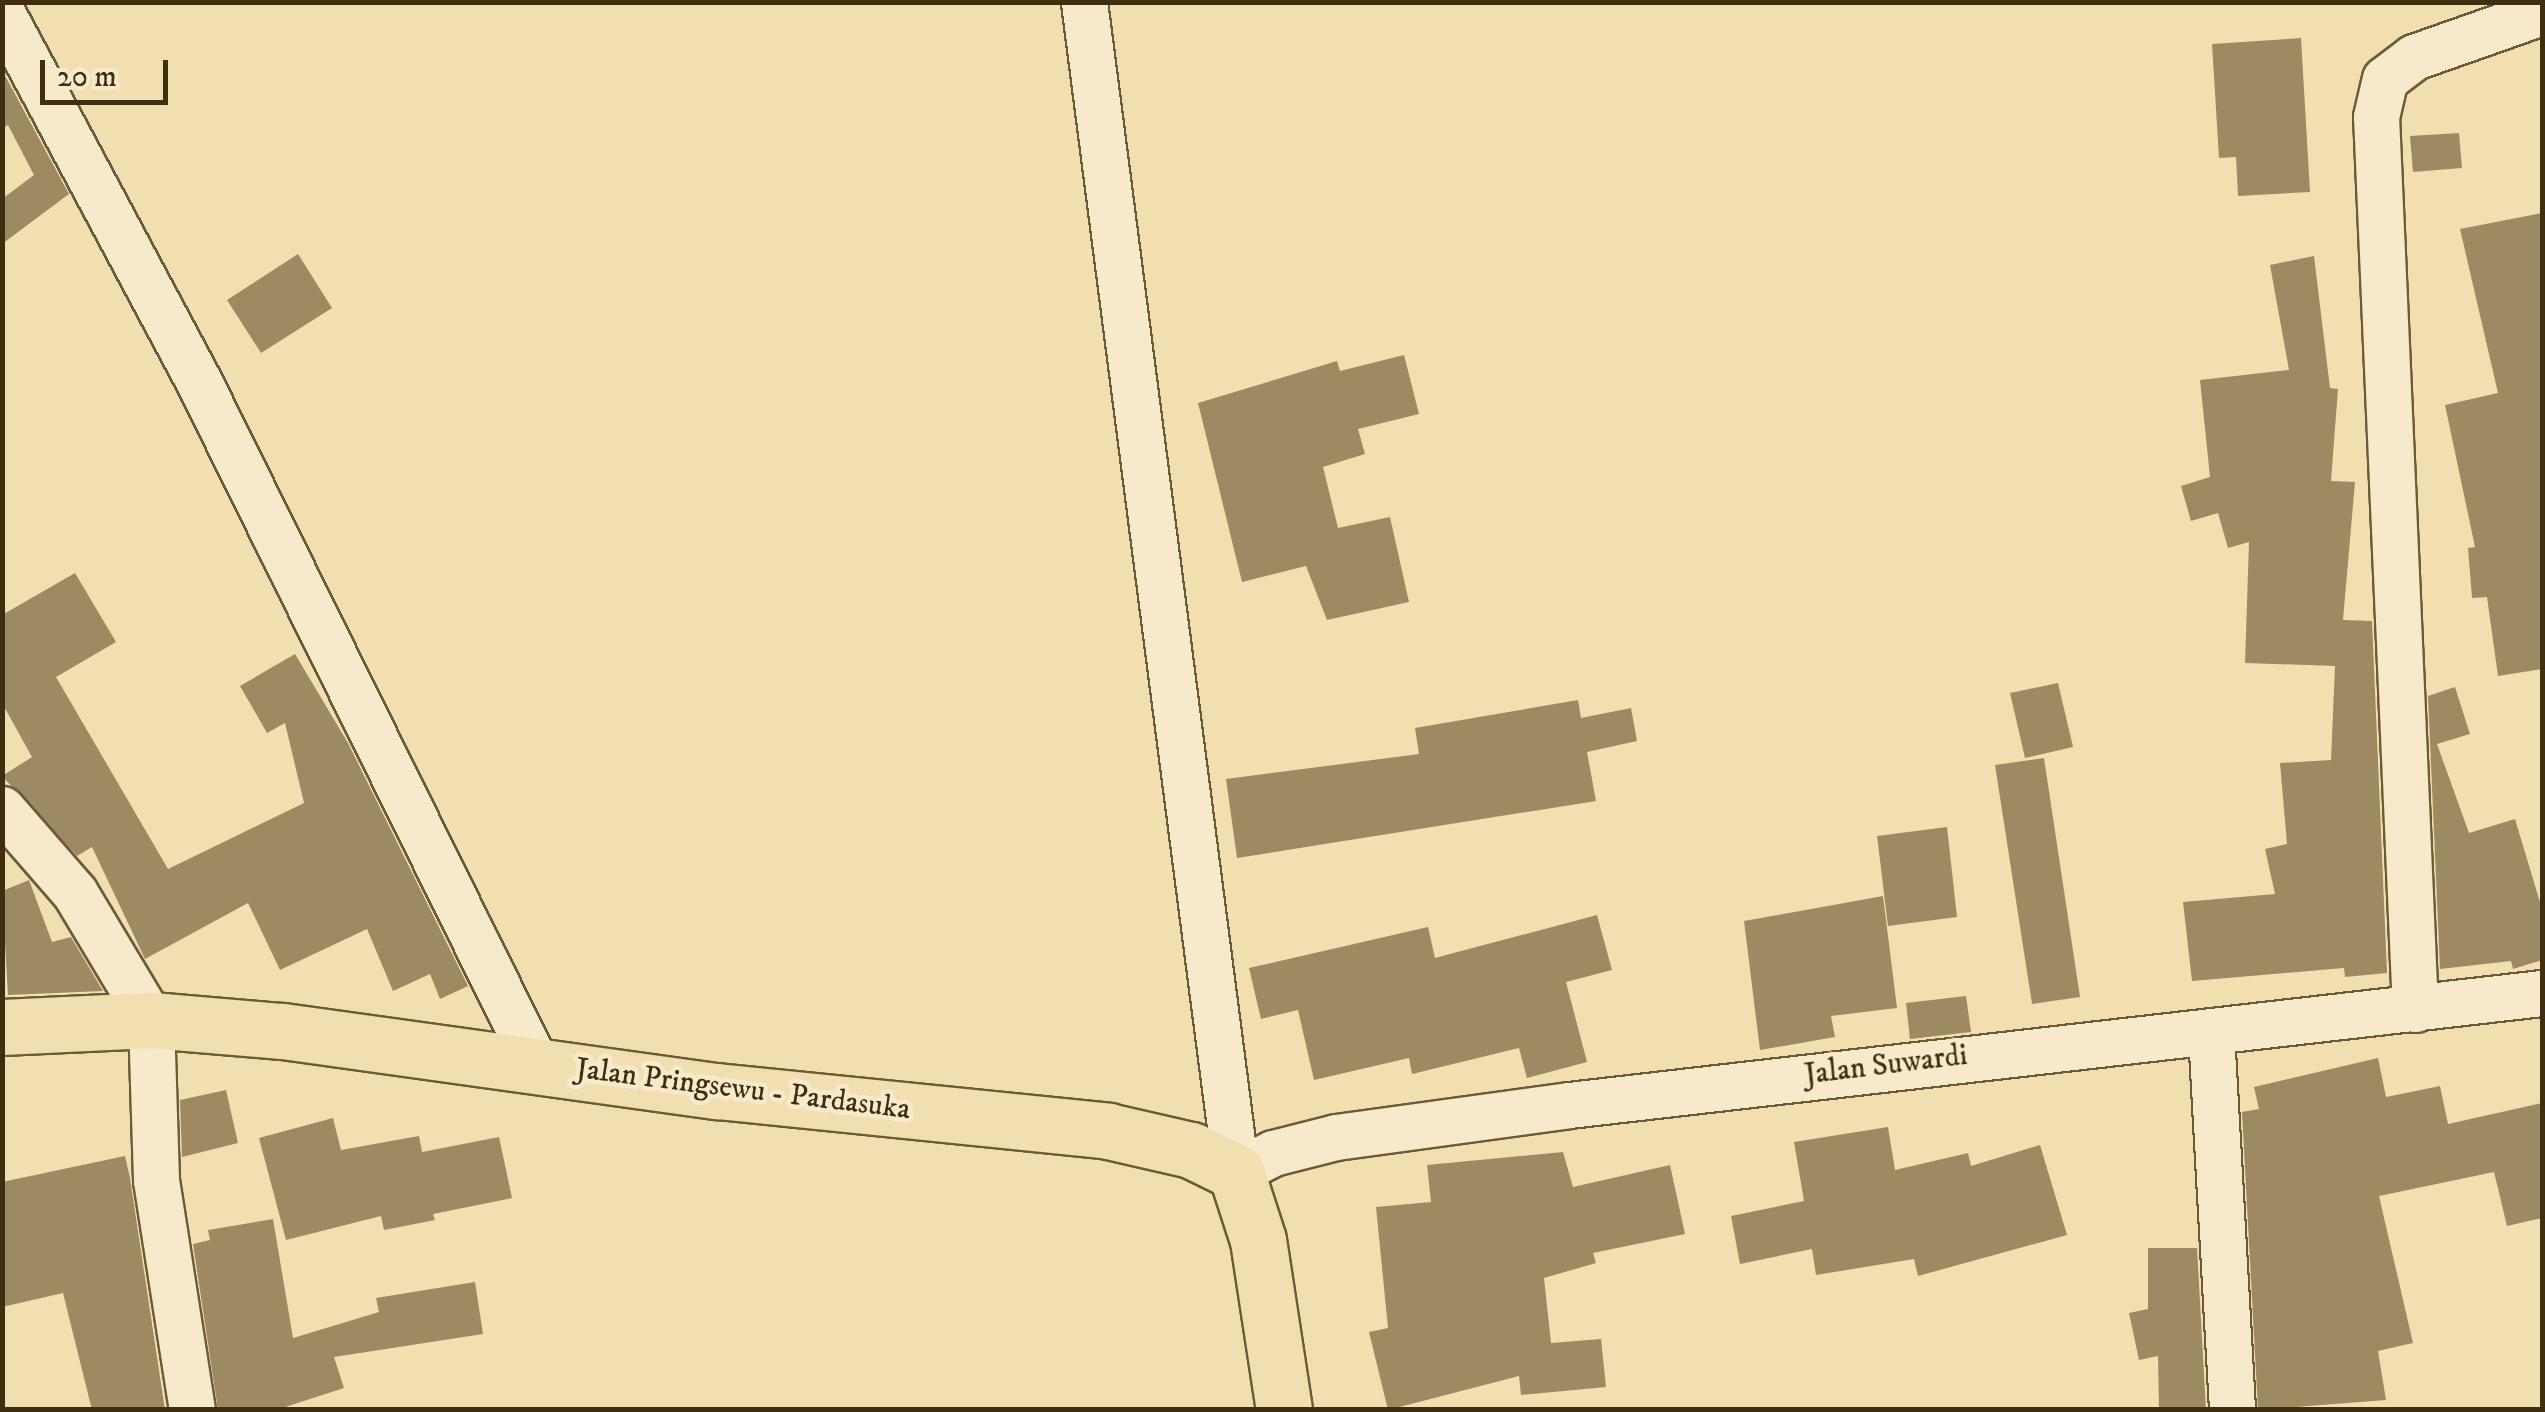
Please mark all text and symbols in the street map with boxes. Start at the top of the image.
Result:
scale bar [45,40,172,102]
text: 20 m [57,59,117,96]
street label: Jalan Suwardi [1803,1038,1969,1094]
street label: Jalan Pringsewu - Pardasuka [574,1052,912,1128]

